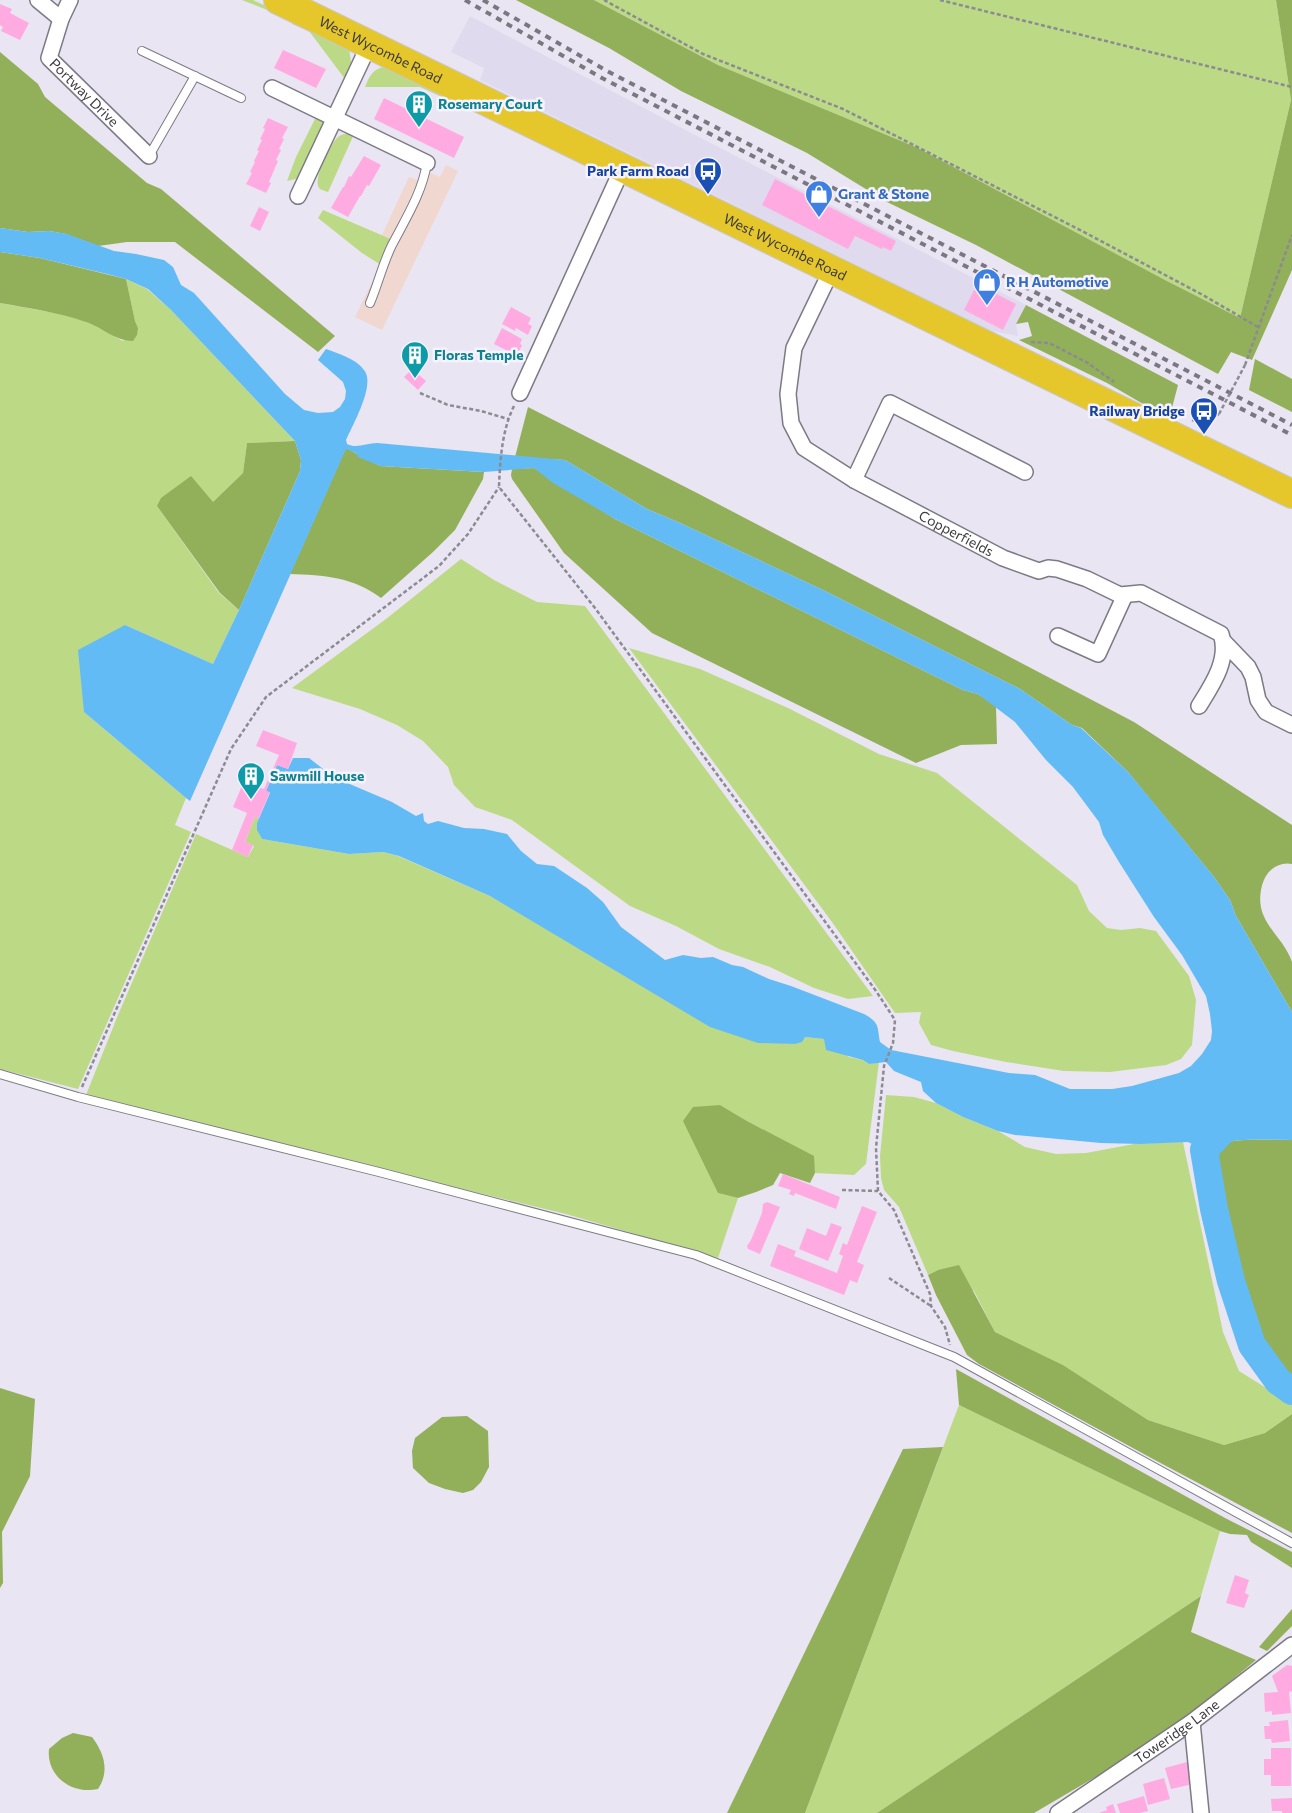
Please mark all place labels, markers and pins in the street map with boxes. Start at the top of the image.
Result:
building icon: Rosemary Court [404,89,434,128]
place label: Rosemary Court [438,95,543,112]
bus stop icon: Park Farm Road [693,156,723,195]
place label: Park Farm Road [587,162,689,179]
shop icon: Grant & Stone [804,179,834,218]
place label: Grant & Stone [838,185,929,202]
shop icon: R H Automotive [972,267,1002,306]
place label: R H Automotive [1006,273,1109,290]
building icon: Floras Temple [400,340,430,379]
place label: Floras Temple [434,346,524,363]
bus stop icon: Railway Bridge [1189,396,1219,435]
place label: Railway Bridge [1089,402,1185,419]
building icon: Sawmill House [236,761,266,800]
place label: Sawmill House [270,767,364,784]

